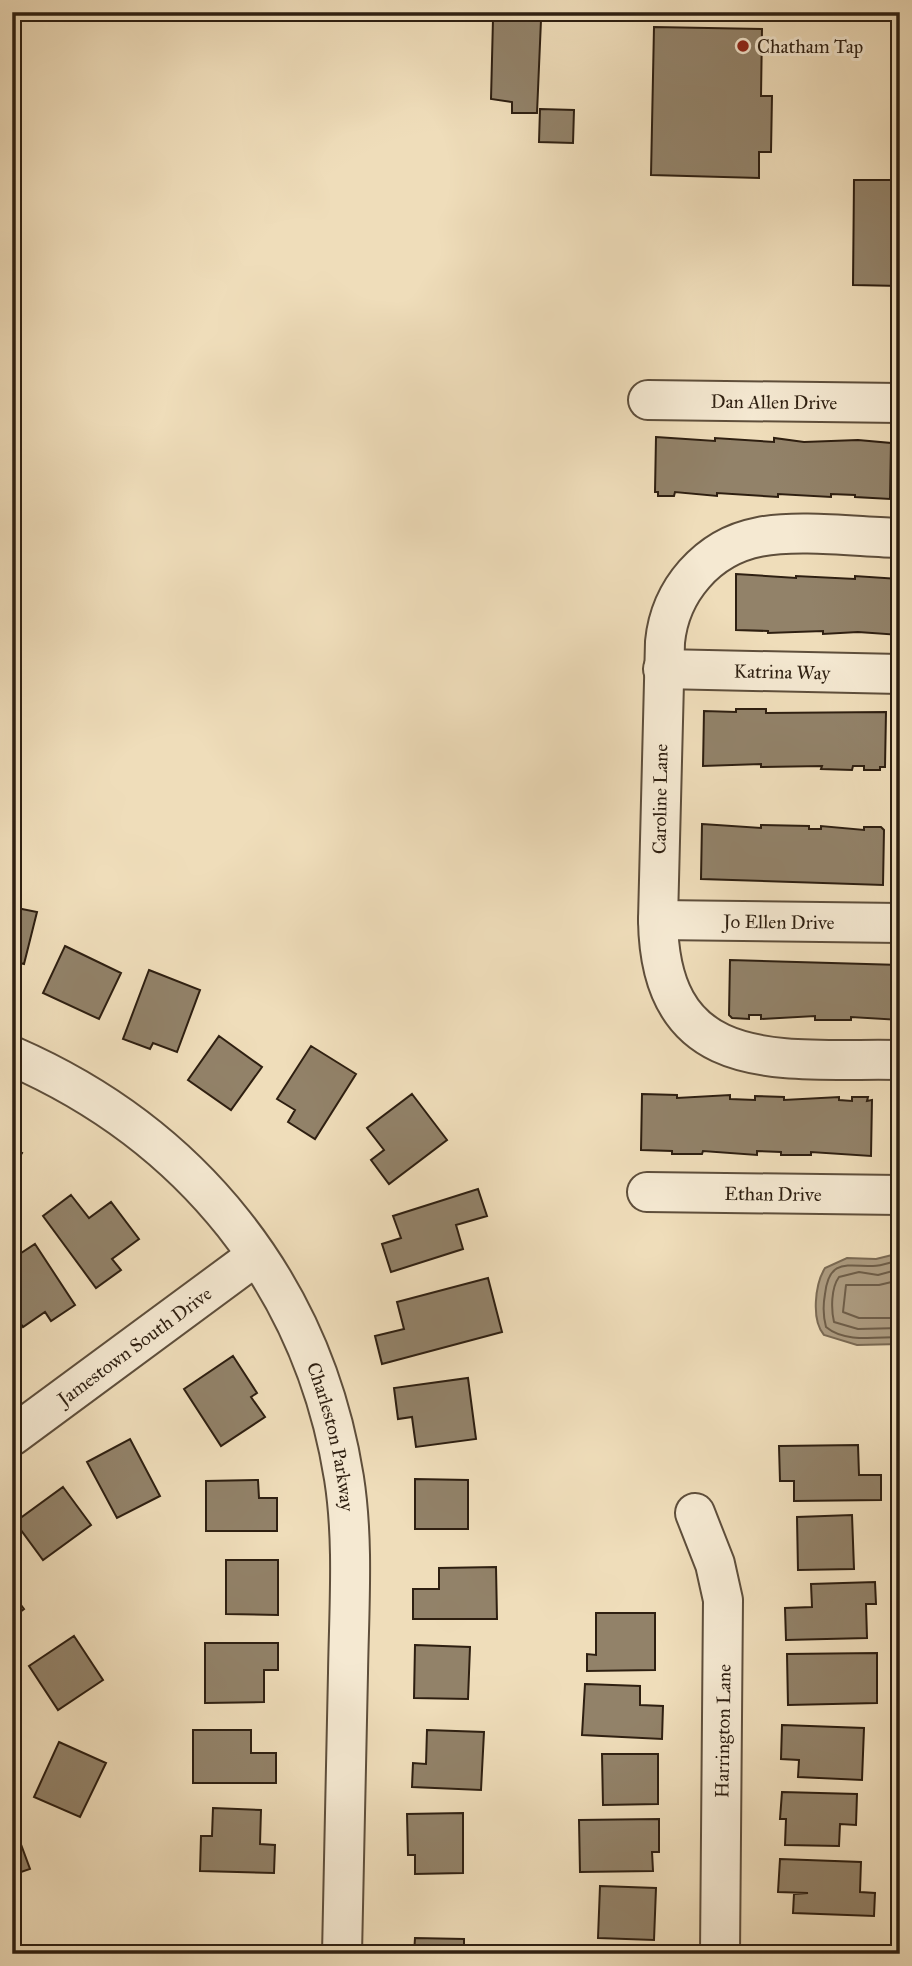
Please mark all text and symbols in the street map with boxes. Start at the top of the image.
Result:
place label: Chatham Tap [757,35,863,58]
marker: Chatham Tap [735,38,751,54]
street label: Dan Allen Drive [711,389,838,414]
street label: Katrina Way [733,659,832,684]
street label: Caroline Lane [648,743,672,854]
street label: Jo Ellen Drive [721,909,835,934]
street label: Ethan Drive [724,1181,822,1206]
street label: Jamestown South Drive [51,1281,216,1412]
street label: Charleston Parkway [302,1359,359,1513]
street label: Harrington Lane [710,1664,737,1798]

